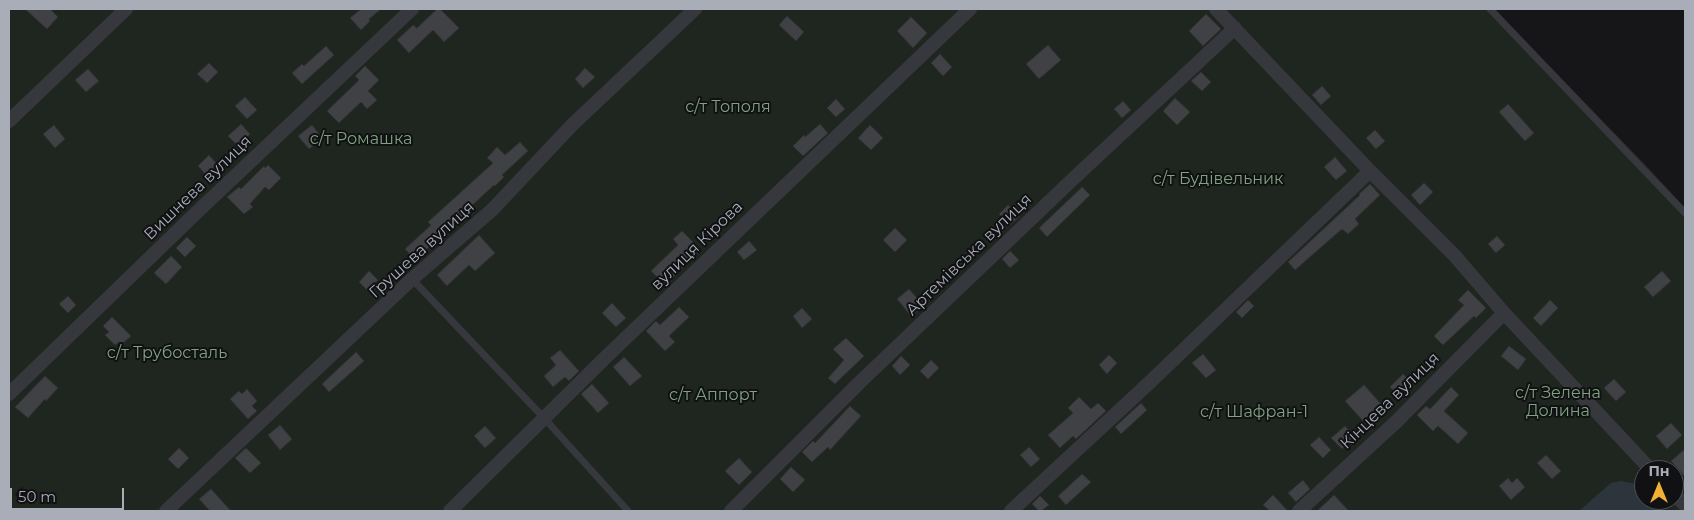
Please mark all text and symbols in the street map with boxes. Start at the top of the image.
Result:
park label: с/т Тополя [685,97,771,117]
park label: с/т Ромашка [310,129,412,149]
street label: Вишнева вулиця [140,132,256,244]
park label: с/т Будівельник [1153,169,1283,189]
street label: Артемівська вулиця [902,190,1036,320]
street label: вулиця Кірова [647,197,747,295]
street label: Грушева вулиця [365,198,479,302]
park label: с/т Трубосталь [107,343,227,363]
street label: Кінцева вулиця [1336,349,1444,453]
park label: с/т Зелена Долина [1515,383,1601,421]
park label: с/т Аппорт [669,385,757,405]
park label: с/т Шафран-1 [1200,402,1308,422]
north arrow [1634,460,1684,510]
text: Пн [1648,462,1670,480]
scale bar [12,478,126,510]
text: 50 m [18,487,56,506]

